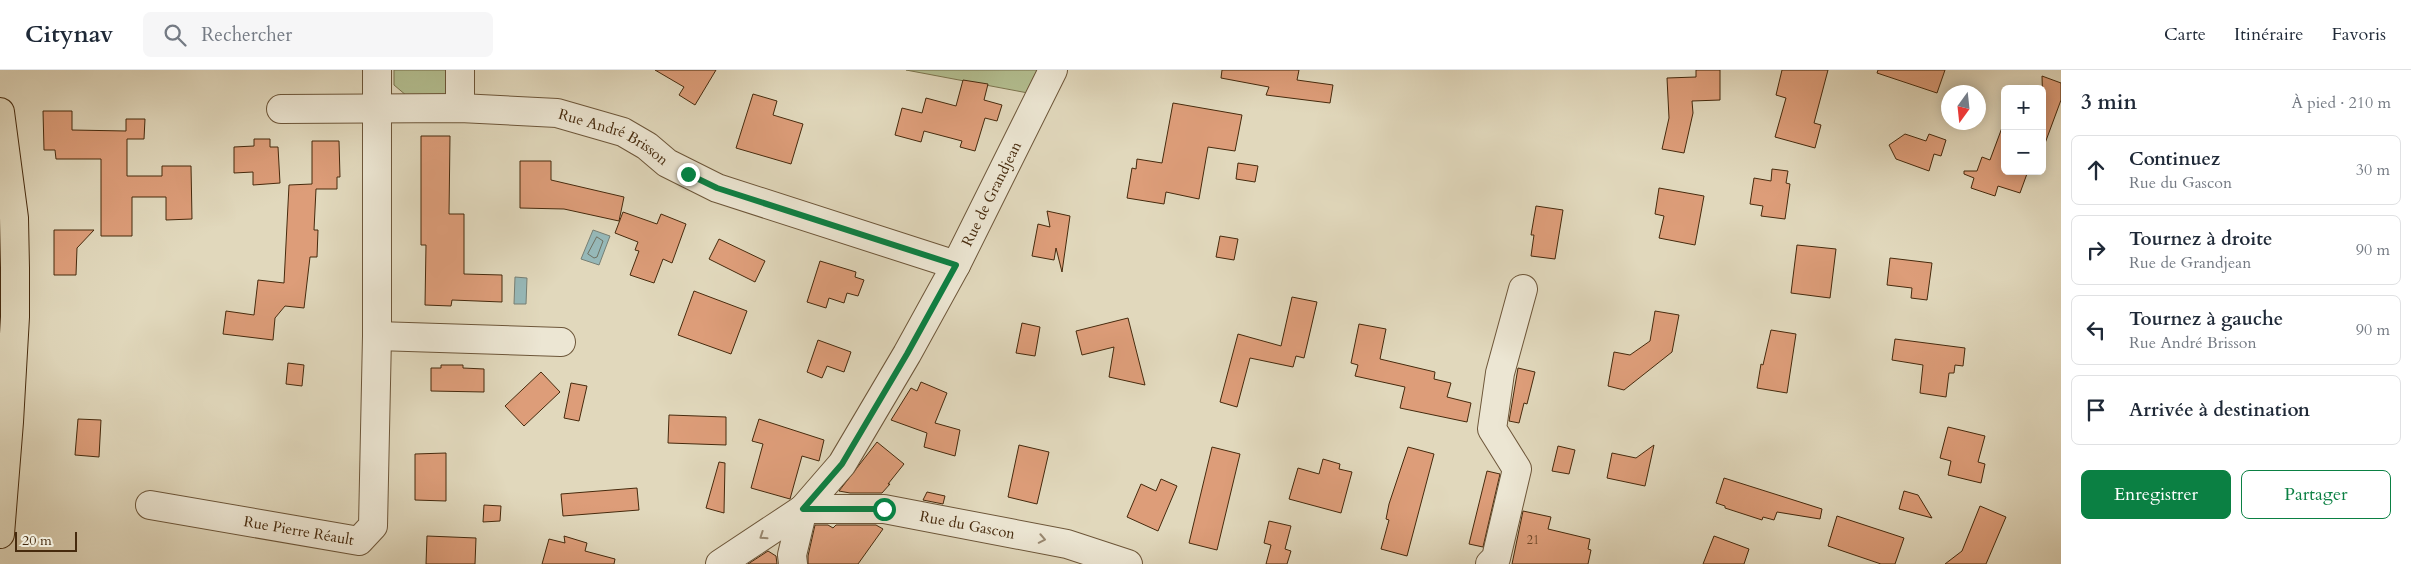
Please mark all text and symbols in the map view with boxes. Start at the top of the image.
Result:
search box [143,12,493,57]
text: Citynav [25,18,113,51]
icon: search [161,21,189,49]
text: Rechercher [201,22,292,48]
text: Carte [2164,22,2206,47]
text: Itinéraire [2234,22,2303,47]
text: Favoris [2331,22,2386,47]
north arrow [1941,85,1986,130]
map controls [2001,85,2046,175]
button: + [2001,85,2046,130]
text: 3 min [2081,88,2137,117]
text: À pied · 210 m [2291,92,2391,114]
street label: Rue André Brisson [556,104,673,170]
button: − [2001,130,2046,175]
street label: Rue de Grandjean [957,138,1026,250]
text: Continuez [2129,146,2220,172]
icon: ahead [2082,156,2110,184]
text: 30 m [2356,159,2390,181]
route end [677,163,700,186]
text: Rue du Gascon [2129,172,2232,194]
text: Tournez à droite [2129,226,2272,252]
icon: right [2082,236,2110,264]
text: 90 m [2356,239,2390,261]
text: Rue de Grandjean [2129,252,2251,274]
text: Tournez à gauche [2129,306,2283,332]
icon: left [2082,316,2110,344]
text: 90 m [2356,319,2390,341]
text: Rue André Brisson [2129,332,2256,354]
icon: arrive [2082,396,2110,424]
text: Arrivée à destination [2129,397,2310,423]
button: Enregistrer [2081,470,2231,519]
button: Partager [2241,470,2391,519]
route start [873,498,896,521]
street label: Rue du Gascon [918,506,1017,544]
street label: Rue Pierre Réault [242,511,356,550]
scale bar [15,529,78,552]
one-way arrow [759,530,768,539]
text: 20 m [22,531,52,550]
house number: 21 [1527,532,1539,548]
one-way arrow [1037,533,1046,544]

